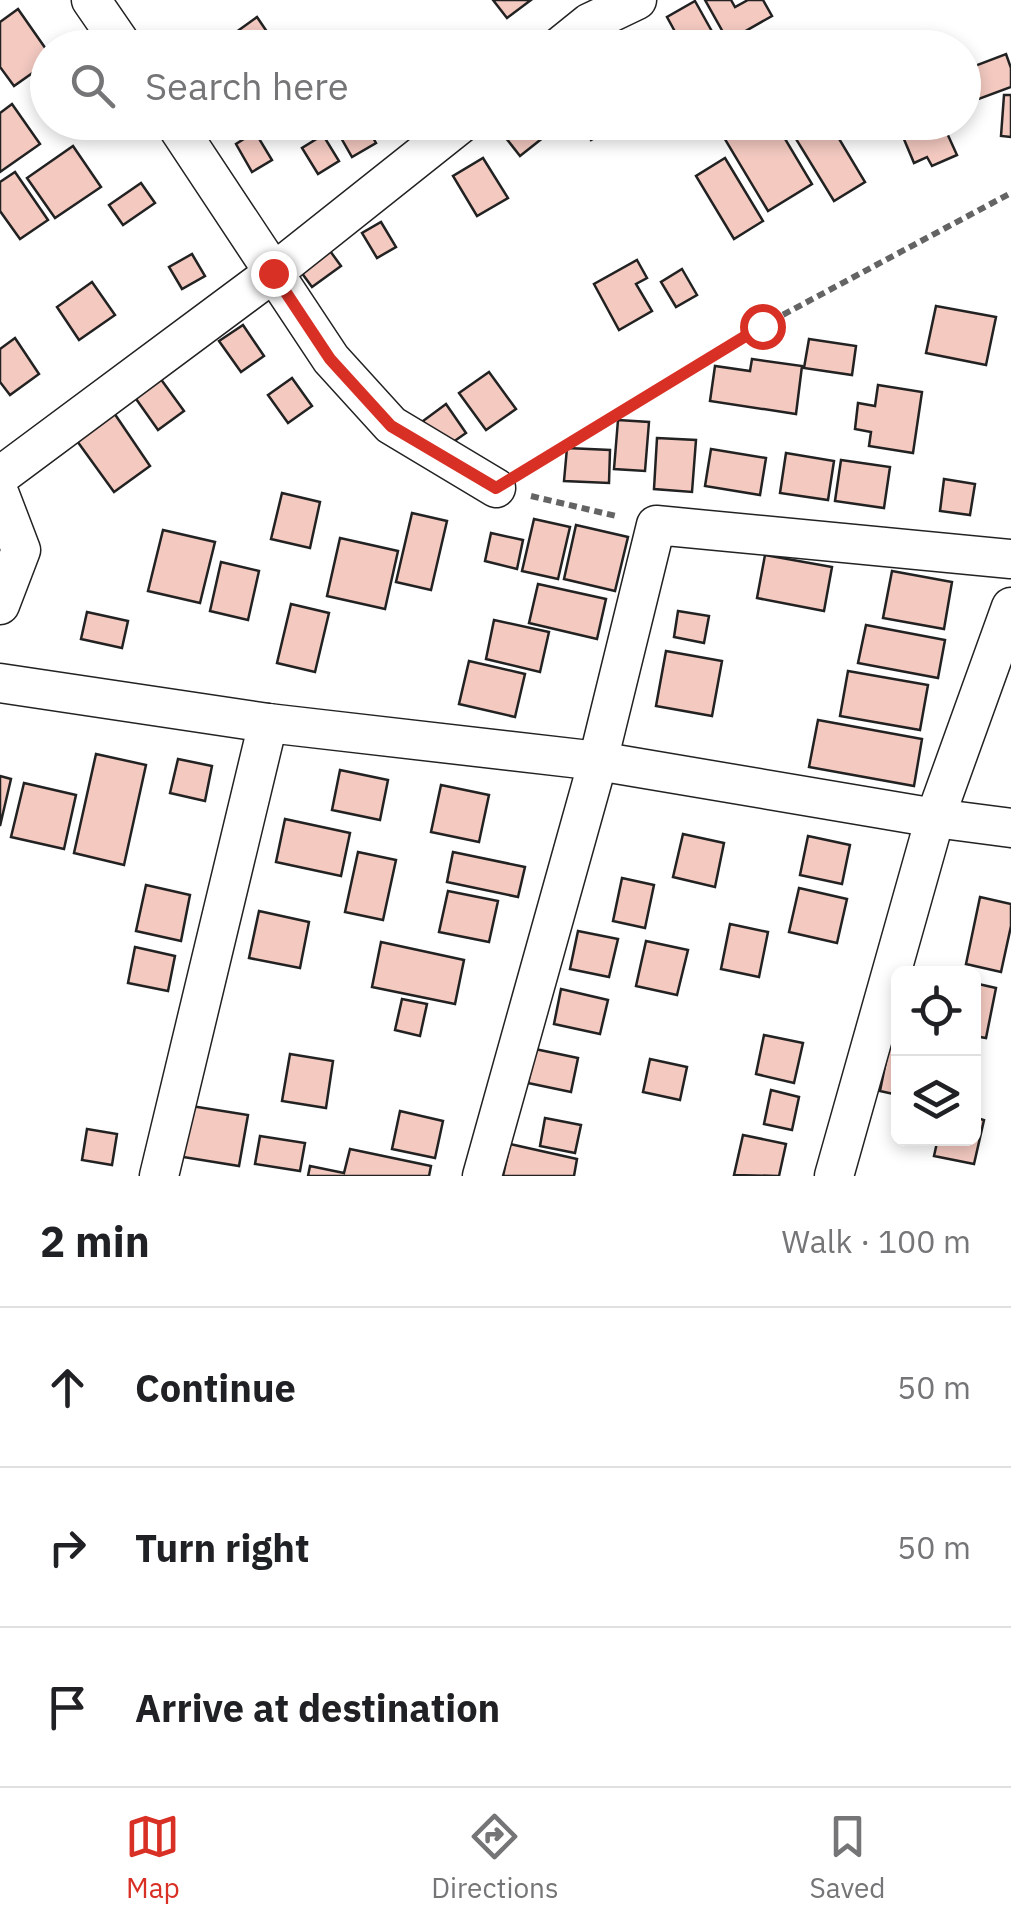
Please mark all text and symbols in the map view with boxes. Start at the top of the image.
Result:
search box [30,30,981,140]
icon: search [65,58,120,113]
text: Search here [145,61,349,110]
route end [251,251,297,297]
route start [740,304,786,350]
map controls [891,966,981,1146]
button: locate [891,966,981,1056]
button: layers [891,1056,981,1146]
text: 2 min [40,1214,150,1269]
text: Walk · 100 m [782,1220,971,1262]
icon: ahead [40,1360,95,1415]
text: Continue [135,1363,296,1412]
text: 50 m [897,1366,971,1408]
icon: right [40,1520,95,1575]
text: Turn right [135,1523,310,1572]
text: 50 m [897,1526,971,1568]
icon: arrive [40,1680,95,1735]
text: Arrive at destination [135,1683,500,1732]
tab: Map [125,1809,180,1906]
tab: Directions [431,1809,559,1906]
tab: Saved [809,1809,886,1906]

